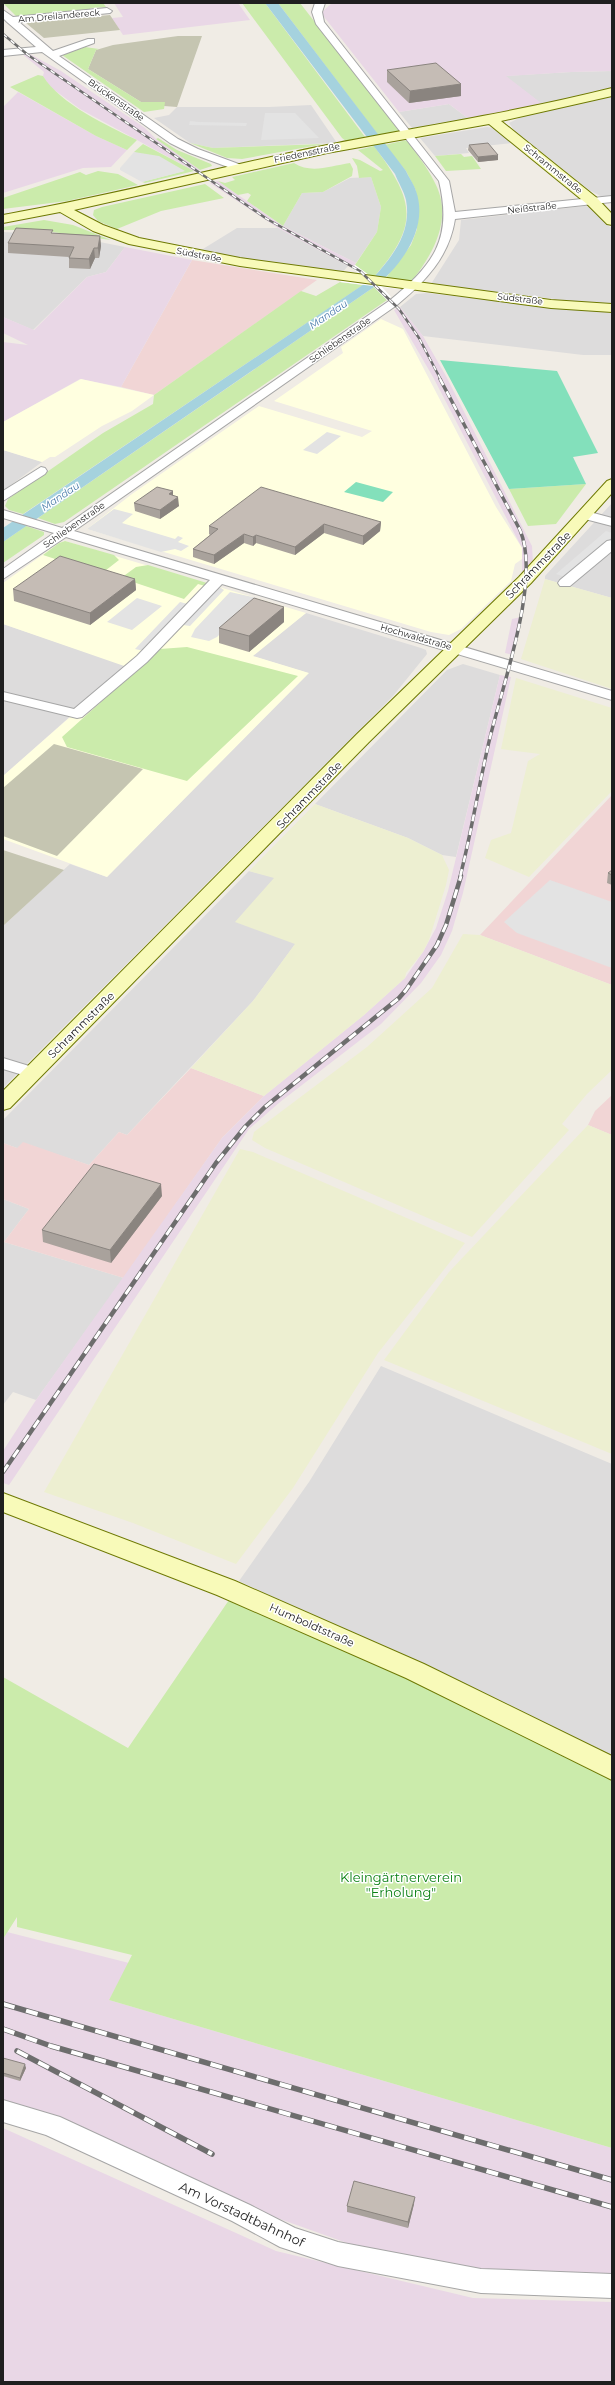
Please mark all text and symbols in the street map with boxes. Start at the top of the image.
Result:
street label: Am Dreiländereck [18,6,101,25]
street label: Brückenstraße [86,76,147,123]
street label: Friedensstraße [273,140,341,165]
street label: Schrammstraße [522,142,585,196]
street label: Neißstraße [507,199,558,216]
street label: Südstraße [176,245,223,264]
street label: Südstraße [497,290,544,307]
water label: Mandau [307,297,350,332]
street label: Schliebenstraße [307,314,373,365]
water label: Mandau [39,479,82,514]
street label: Schliebenstraße [41,499,107,550]
street label: Schrammstraße [502,528,574,602]
street label: Hochwaldstraße [379,621,454,652]
street label: Schrammstraße [273,758,345,832]
street label: Schrammstraße [45,989,117,1061]
street label: Humboldtstraße [267,1600,357,1650]
park label: Kleingärtnerverein "Erholung" [340,1869,462,1900]
street label: Am Vorstadtbahnhof [177,2178,308,2250]

